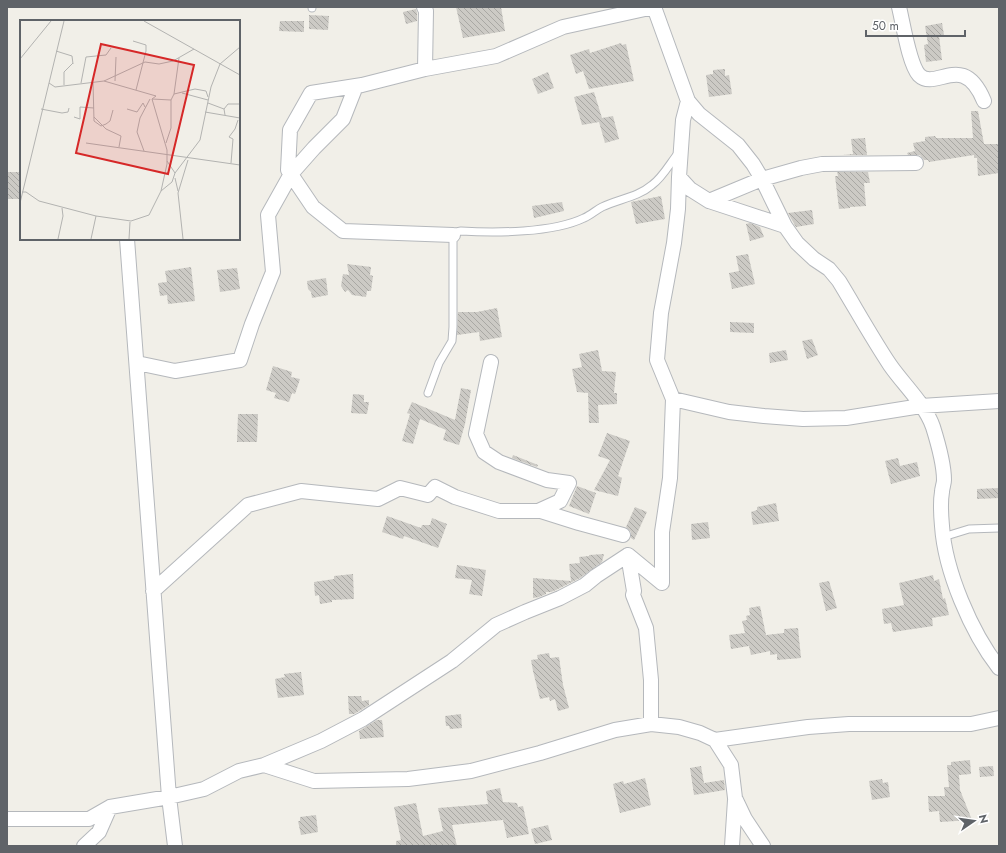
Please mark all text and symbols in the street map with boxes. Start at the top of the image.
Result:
scale bar [866,12,965,38]
text: 50 m [872,17,899,35]
inset map [20,20,240,240]
north arrow [954,801,994,841]
text: N [975,813,993,825]

